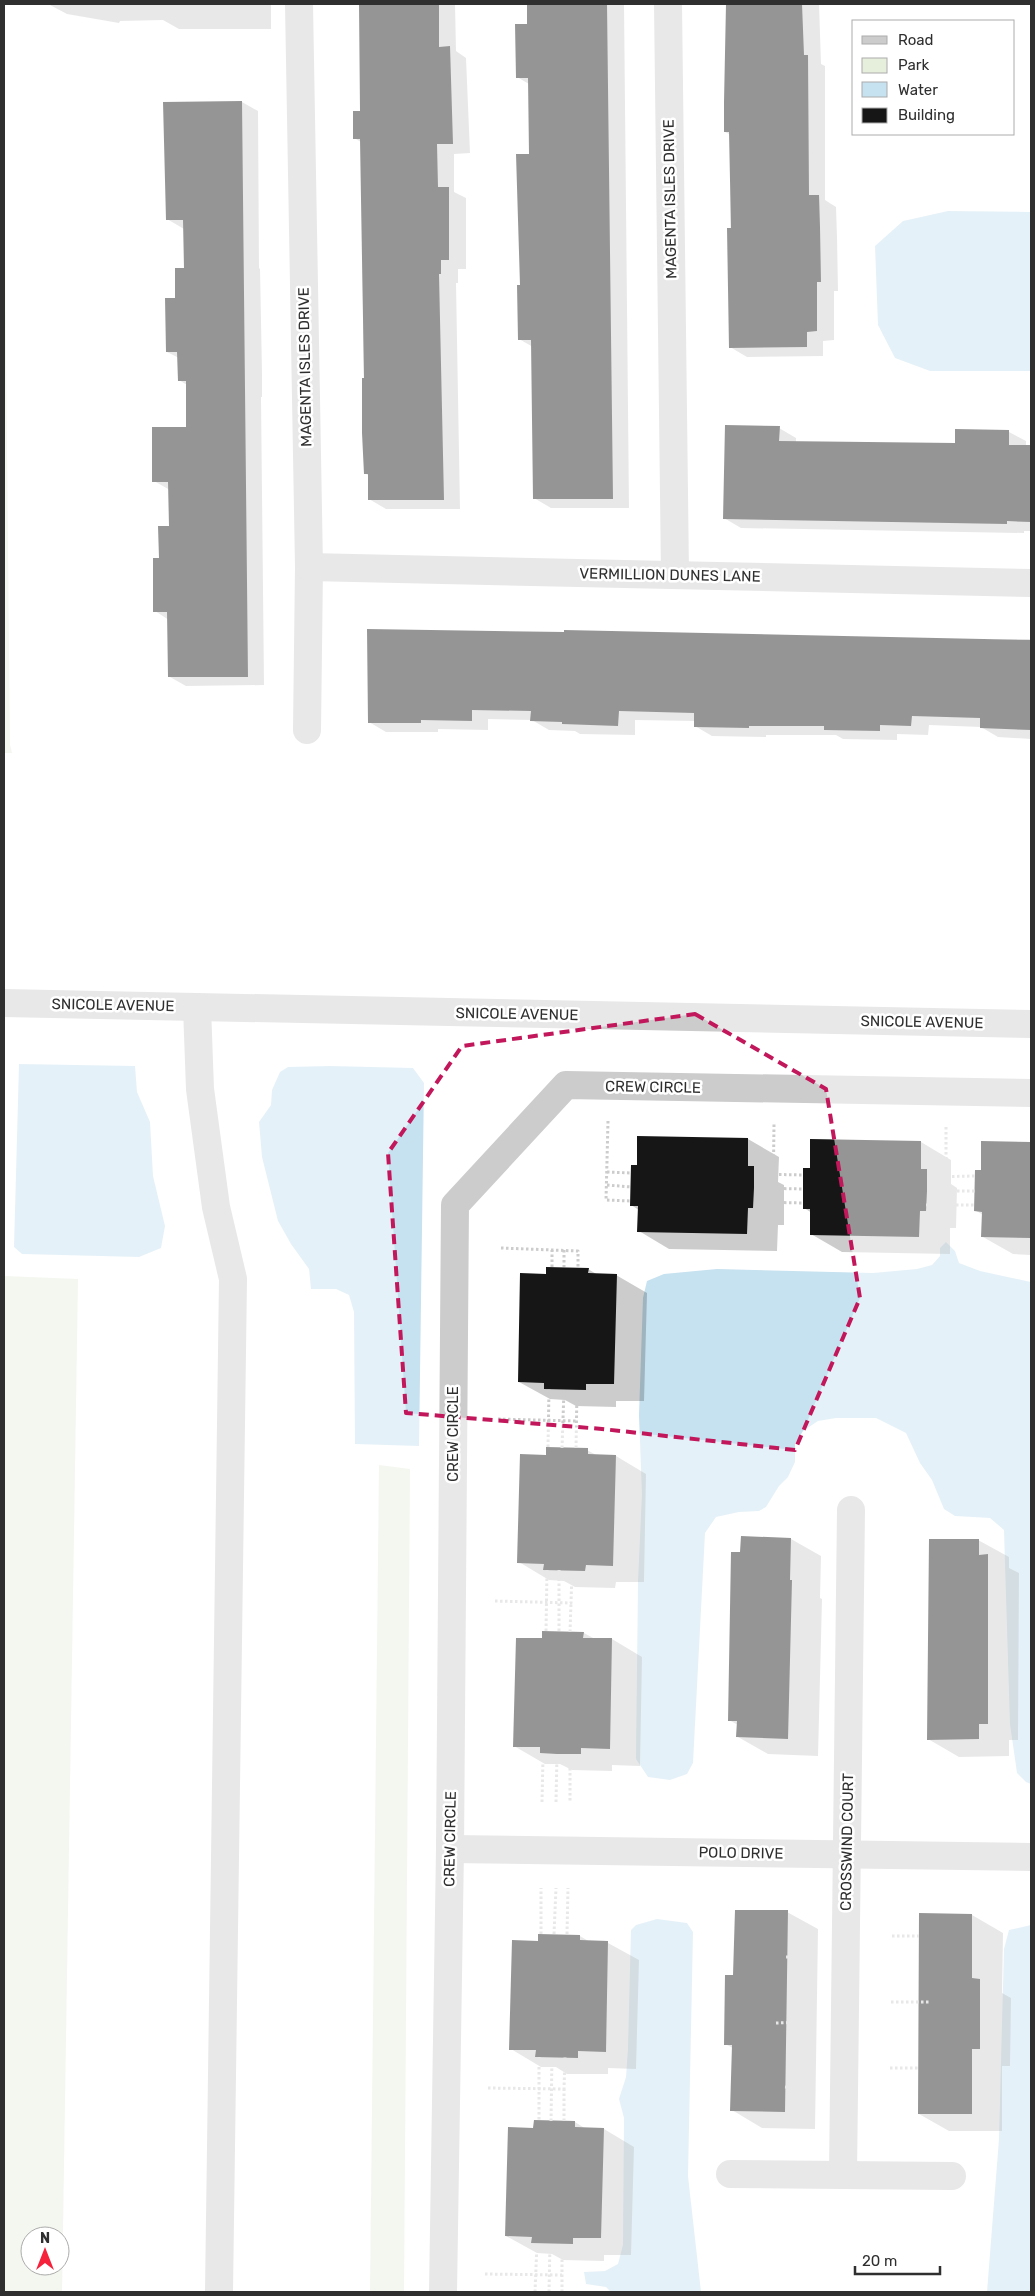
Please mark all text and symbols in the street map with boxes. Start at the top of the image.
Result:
legend [852,20,1015,135]
text: Road [898,31,934,49]
text: Park [898,56,929,74]
text: Water [898,81,938,99]
text: Building [898,106,955,124]
street label: MAGENTA ISLES DRIVE [660,119,680,279]
street label: MAGENTA ISLES DRIVE [295,287,315,447]
street label: VERMILLION DUNES LANE [579,564,761,586]
street label: SNICOLE AVENUE [51,995,175,1015]
street label: SNICOLE AVENUE [455,1004,579,1024]
street label: SNICOLE AVENUE [860,1012,984,1032]
street label: CREW CIRCLE [605,1077,701,1097]
street label: CREW CIRCLE [444,1386,462,1482]
street label: CROSSWIND COURT [837,1773,857,1911]
street label: CREW CIRCLE [440,1791,460,1887]
street label: POLO DRIVE [698,1843,784,1863]
north arrow [20,2226,70,2276]
text: N [40,2230,50,2247]
scale bar [855,2244,940,2276]
text: 20 m [862,2252,897,2270]

